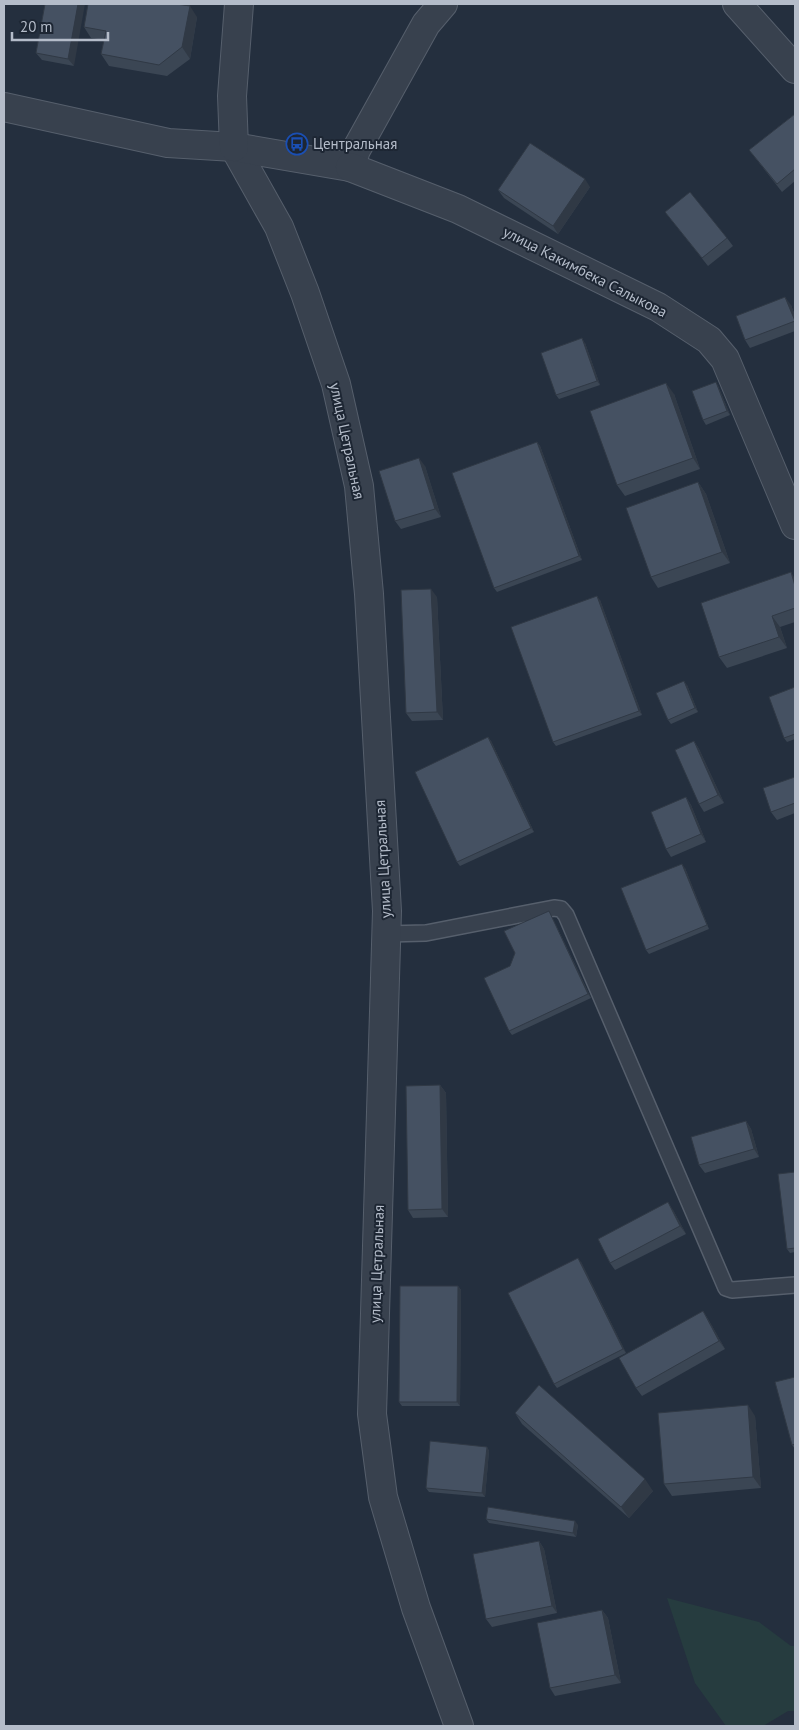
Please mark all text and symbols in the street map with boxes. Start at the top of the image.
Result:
scale bar [12,10,109,42]
text: 20 m [20,17,53,36]
bus stop icon: Центральная [285,132,309,156]
place label: Центральная [313,134,397,153]
street label: улица Какимбека Салыкова [500,222,670,321]
street label: улица Цетральная [326,381,369,501]
street label: улица Цетральная [370,799,395,919]
street label: улица Цетральная [365,1204,388,1324]

